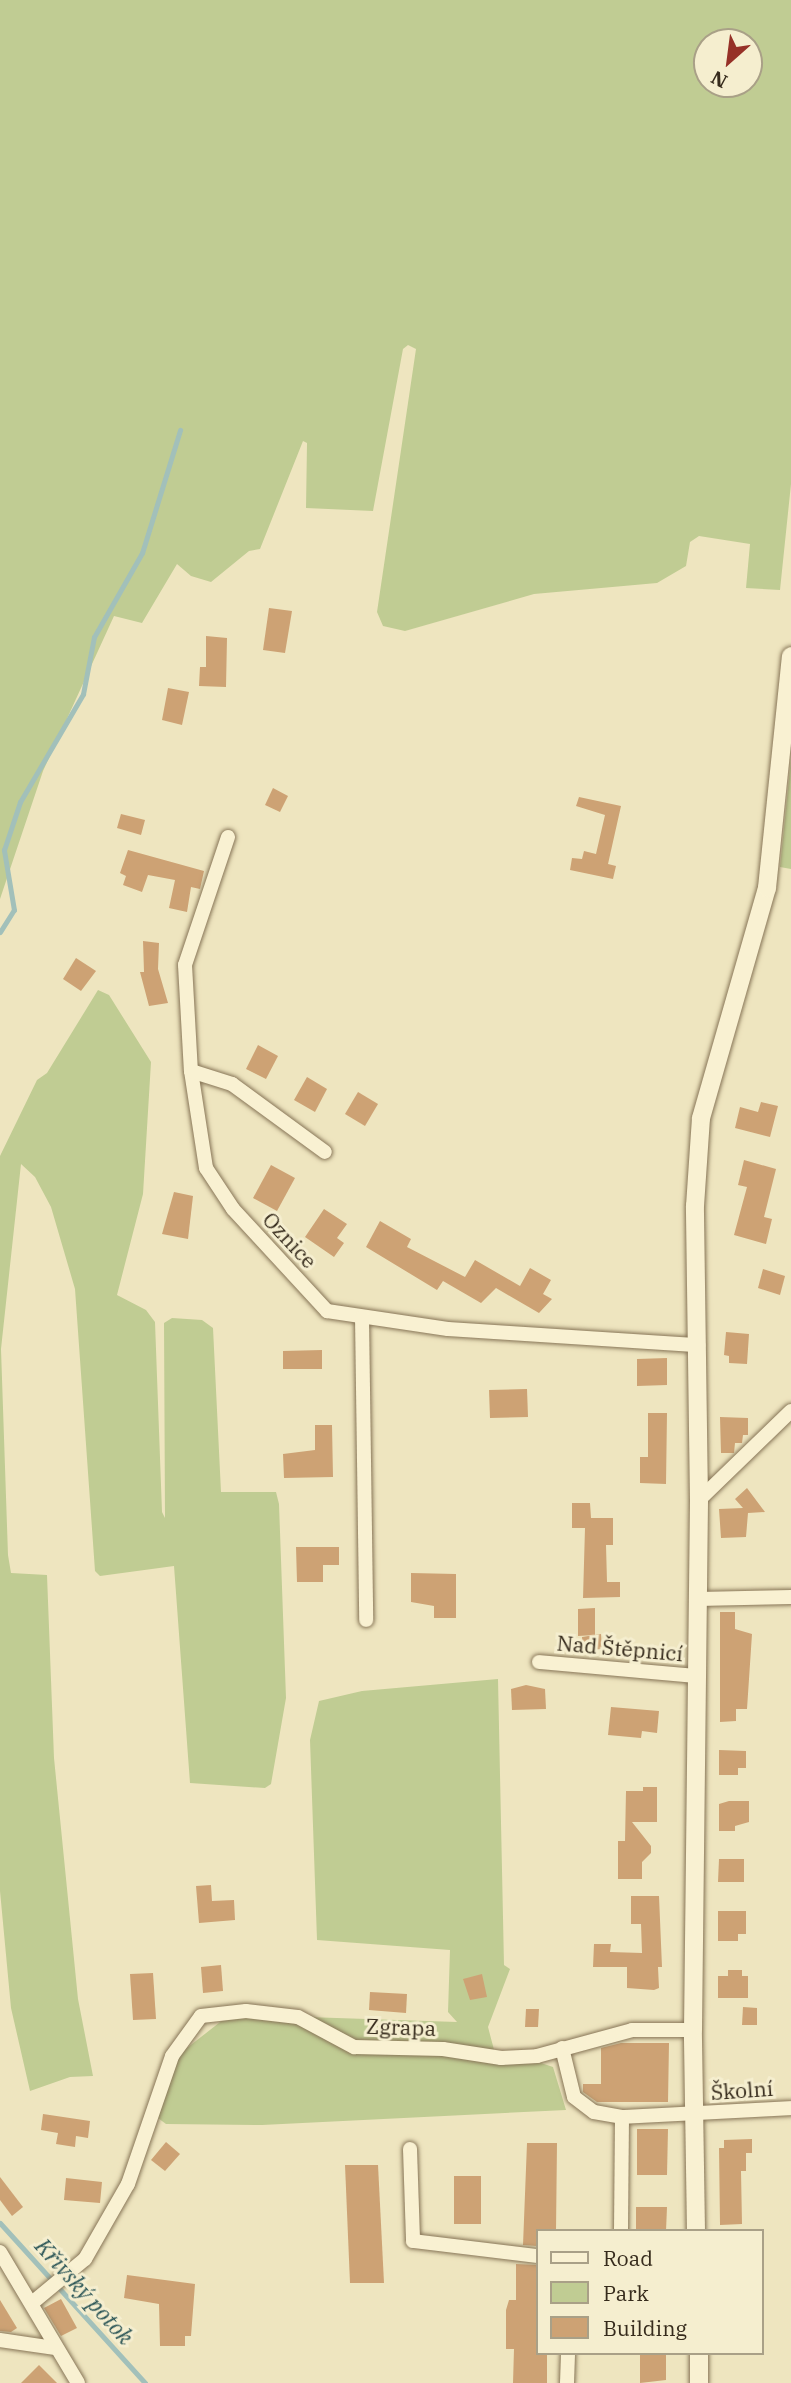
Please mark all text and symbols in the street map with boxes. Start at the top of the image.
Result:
north arrow [693,28,763,98]
text: N [707,66,731,94]
street label: Oznice [258,1207,322,1273]
street label: Nad Štěpnicí [556,1630,684,1666]
street label: Zgrapa [366,2013,436,2041]
street label: Školní [710,2075,774,2105]
legend [536,2229,763,2355]
water label: Křivský potok [30,2232,140,2350]
text: Road [603,2244,653,2272]
text: Park [603,2279,649,2307]
text: Building [603,2314,687,2342]

